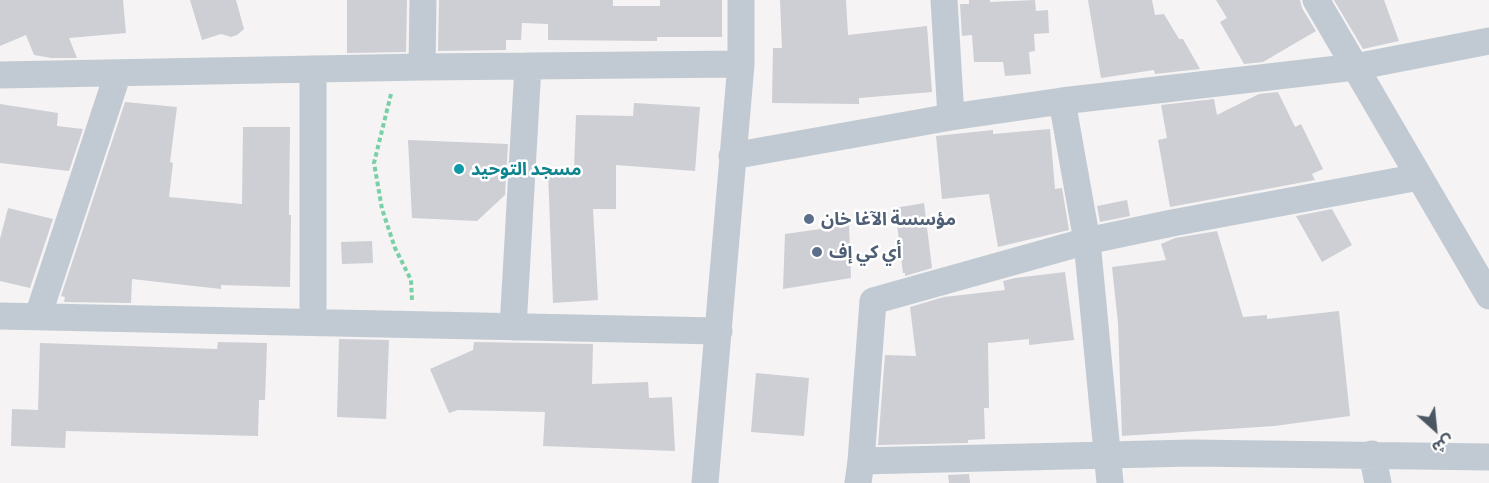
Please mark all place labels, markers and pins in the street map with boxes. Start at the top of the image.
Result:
place label: مسجد التوحيد [471,158,581,180]
marker: مسجد التوحيد [452,162,466,176]
place label: مؤسسة الآغا خان [821,208,956,230]
marker: مؤسسة الآغا خان [802,212,816,226]
place label: أي كي إف [829,241,902,263]
marker: أي كي إف [810,245,824,259]

